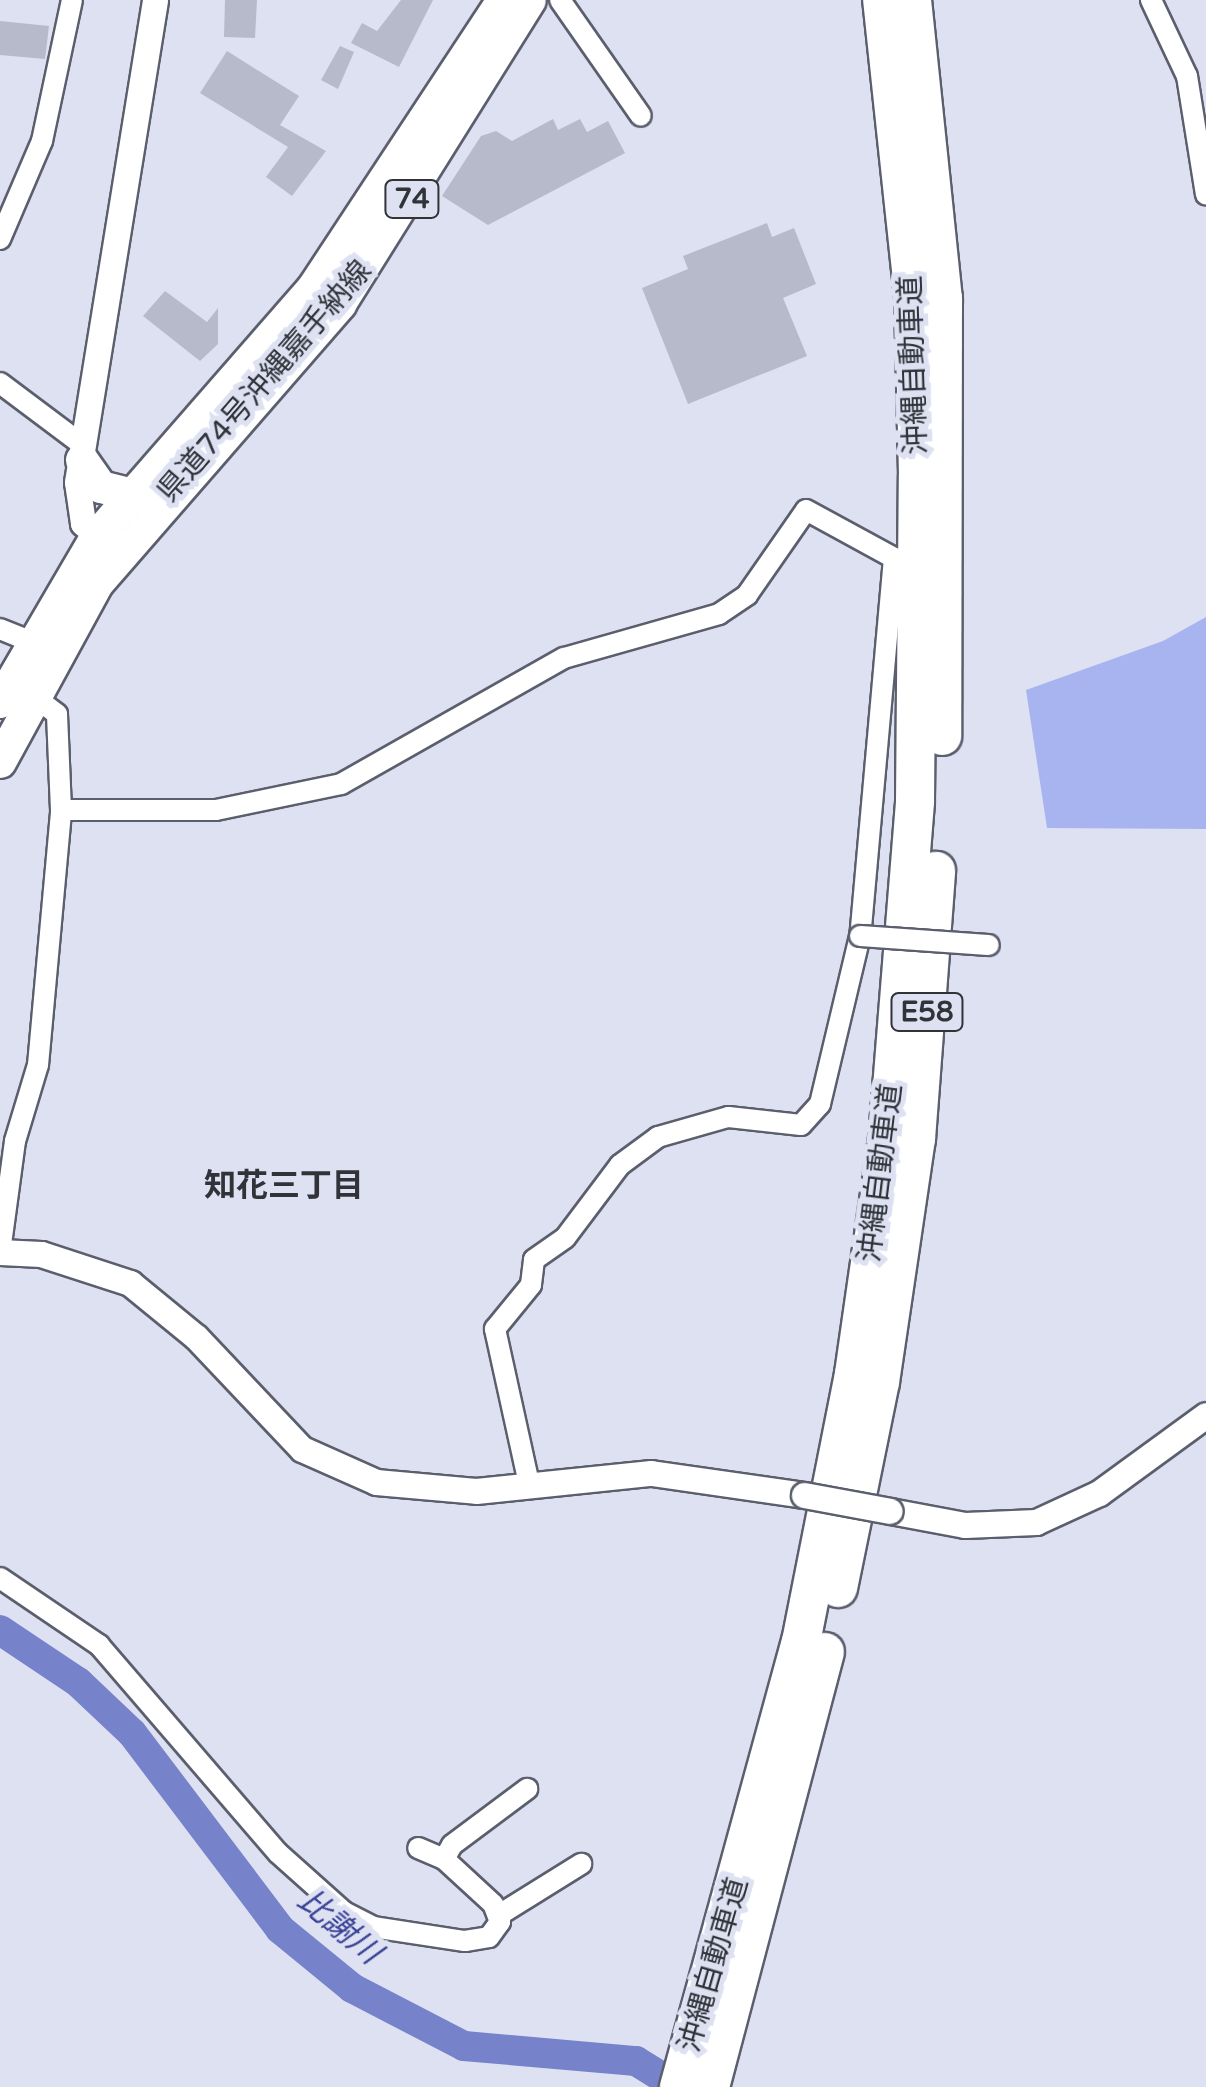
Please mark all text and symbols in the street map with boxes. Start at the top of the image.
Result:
road number: 74 [382,176,442,222]
street label: 県道74号沖縄嘉手納線 [150,254,380,510]
street label: 沖縄自動車道 [893,274,935,456]
road number: E58 [890,989,964,1035]
street label: 沖縄自動車道 [852,1081,910,1265]
district label: 知花三丁目 [204,1167,364,1205]
street label: 沖縄自動車道 [672,1874,756,2056]
water label: 比謝川 [290,1881,388,1973]

